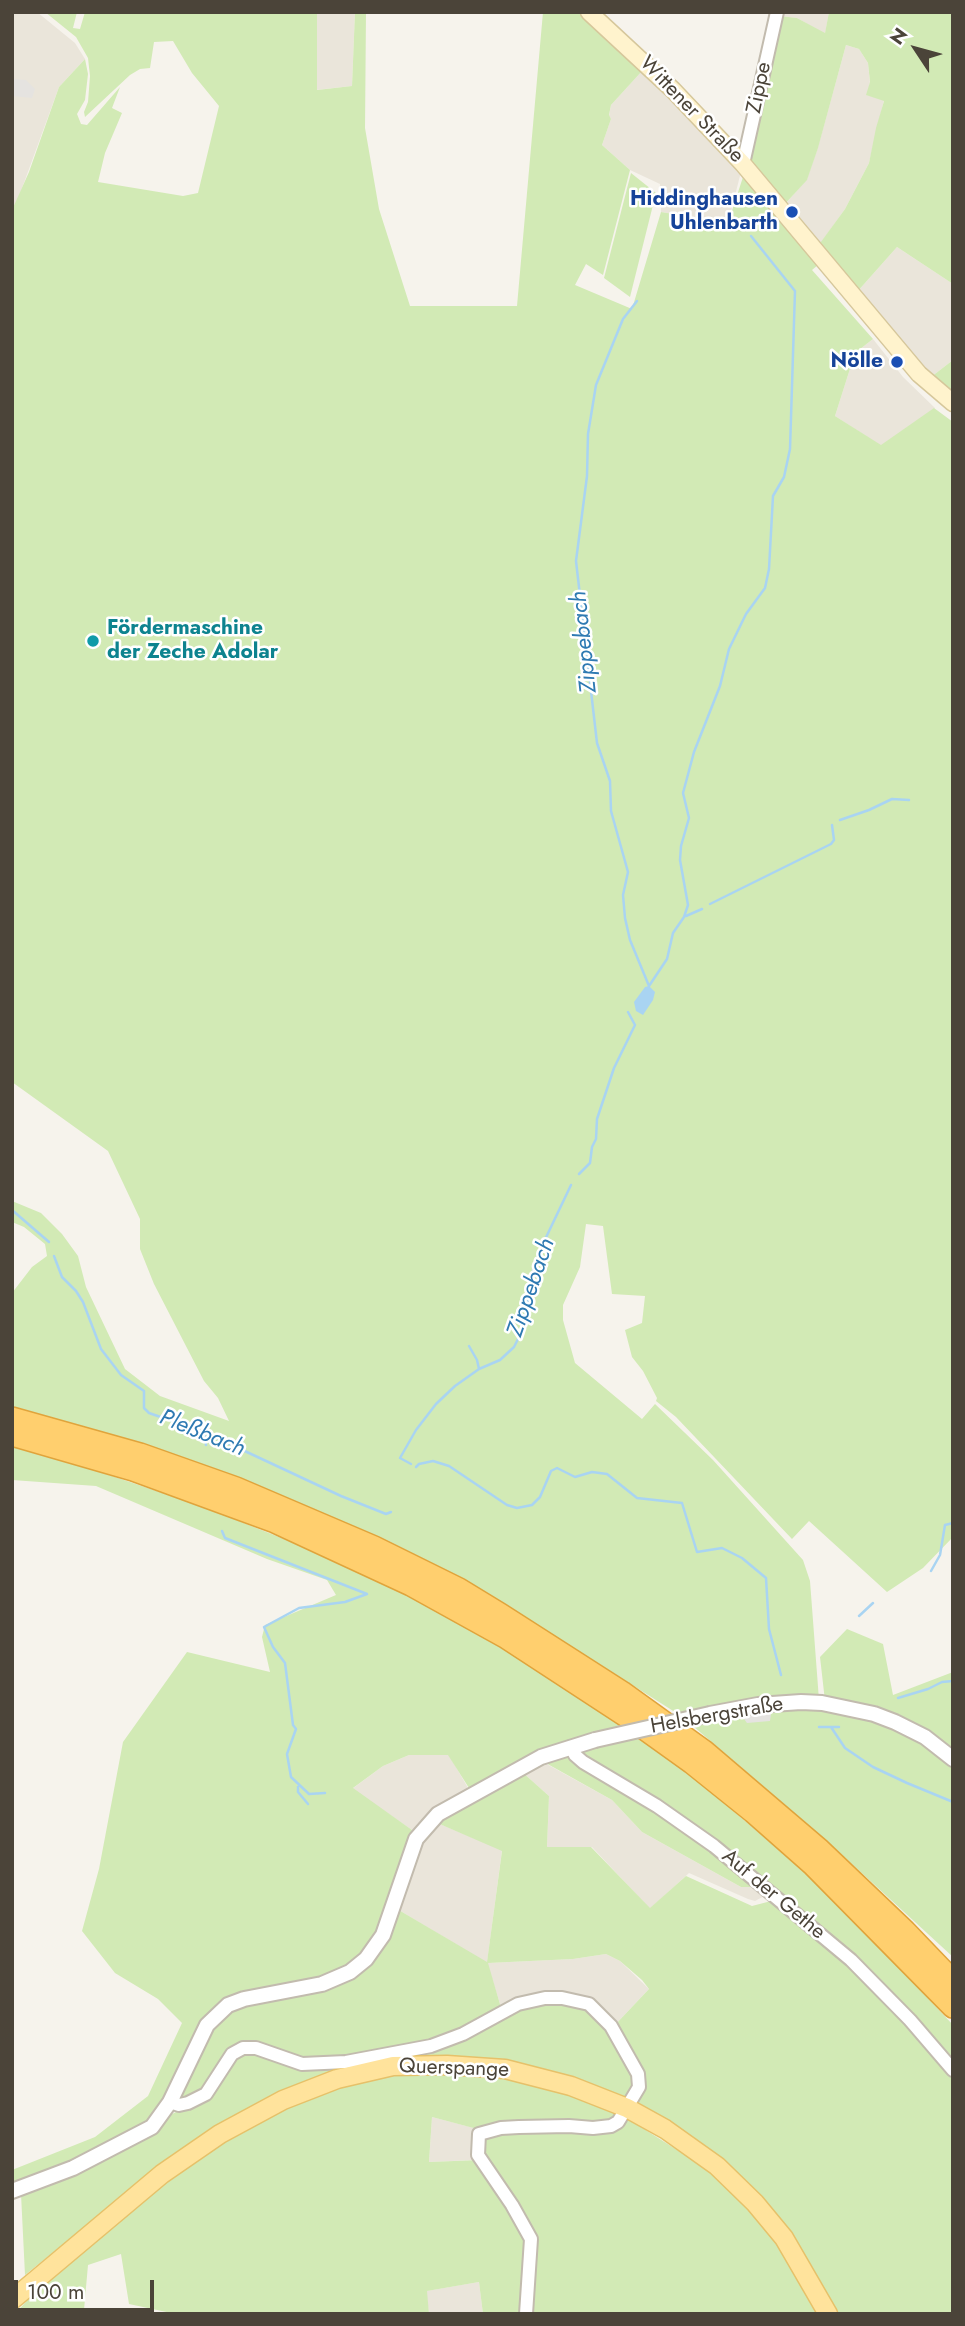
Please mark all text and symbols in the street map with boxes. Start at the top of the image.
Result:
north arrow [881,14,951,84]
text: N [883,22,914,50]
street label: Wittener Straße [634,51,748,169]
street label: Zippe [742,60,778,116]
place label: Hiddinghausen Uhlenbarth [630,187,778,237]
marker: Hiddinghausen Uhlenbarth [784,204,800,220]
place label: Nölle [831,349,883,375]
marker: Nölle [889,354,905,370]
water label: Zippebach [566,589,604,695]
place label: Fördermaschine der Zeche Adolar [107,616,278,666]
marker: Fördermaschine der Zeche Adolar [85,633,101,649]
water label: Zippebach [502,1235,562,1341]
water label: Pleßbach [155,1404,249,1464]
street label: Helsbergstraße [649,1692,785,1740]
street label: Auf der Gethe [716,1845,830,1945]
street label: Querspange [399,2054,509,2084]
scale bar [18,2266,158,2310]
text: 100 m [27,2277,84,2307]

